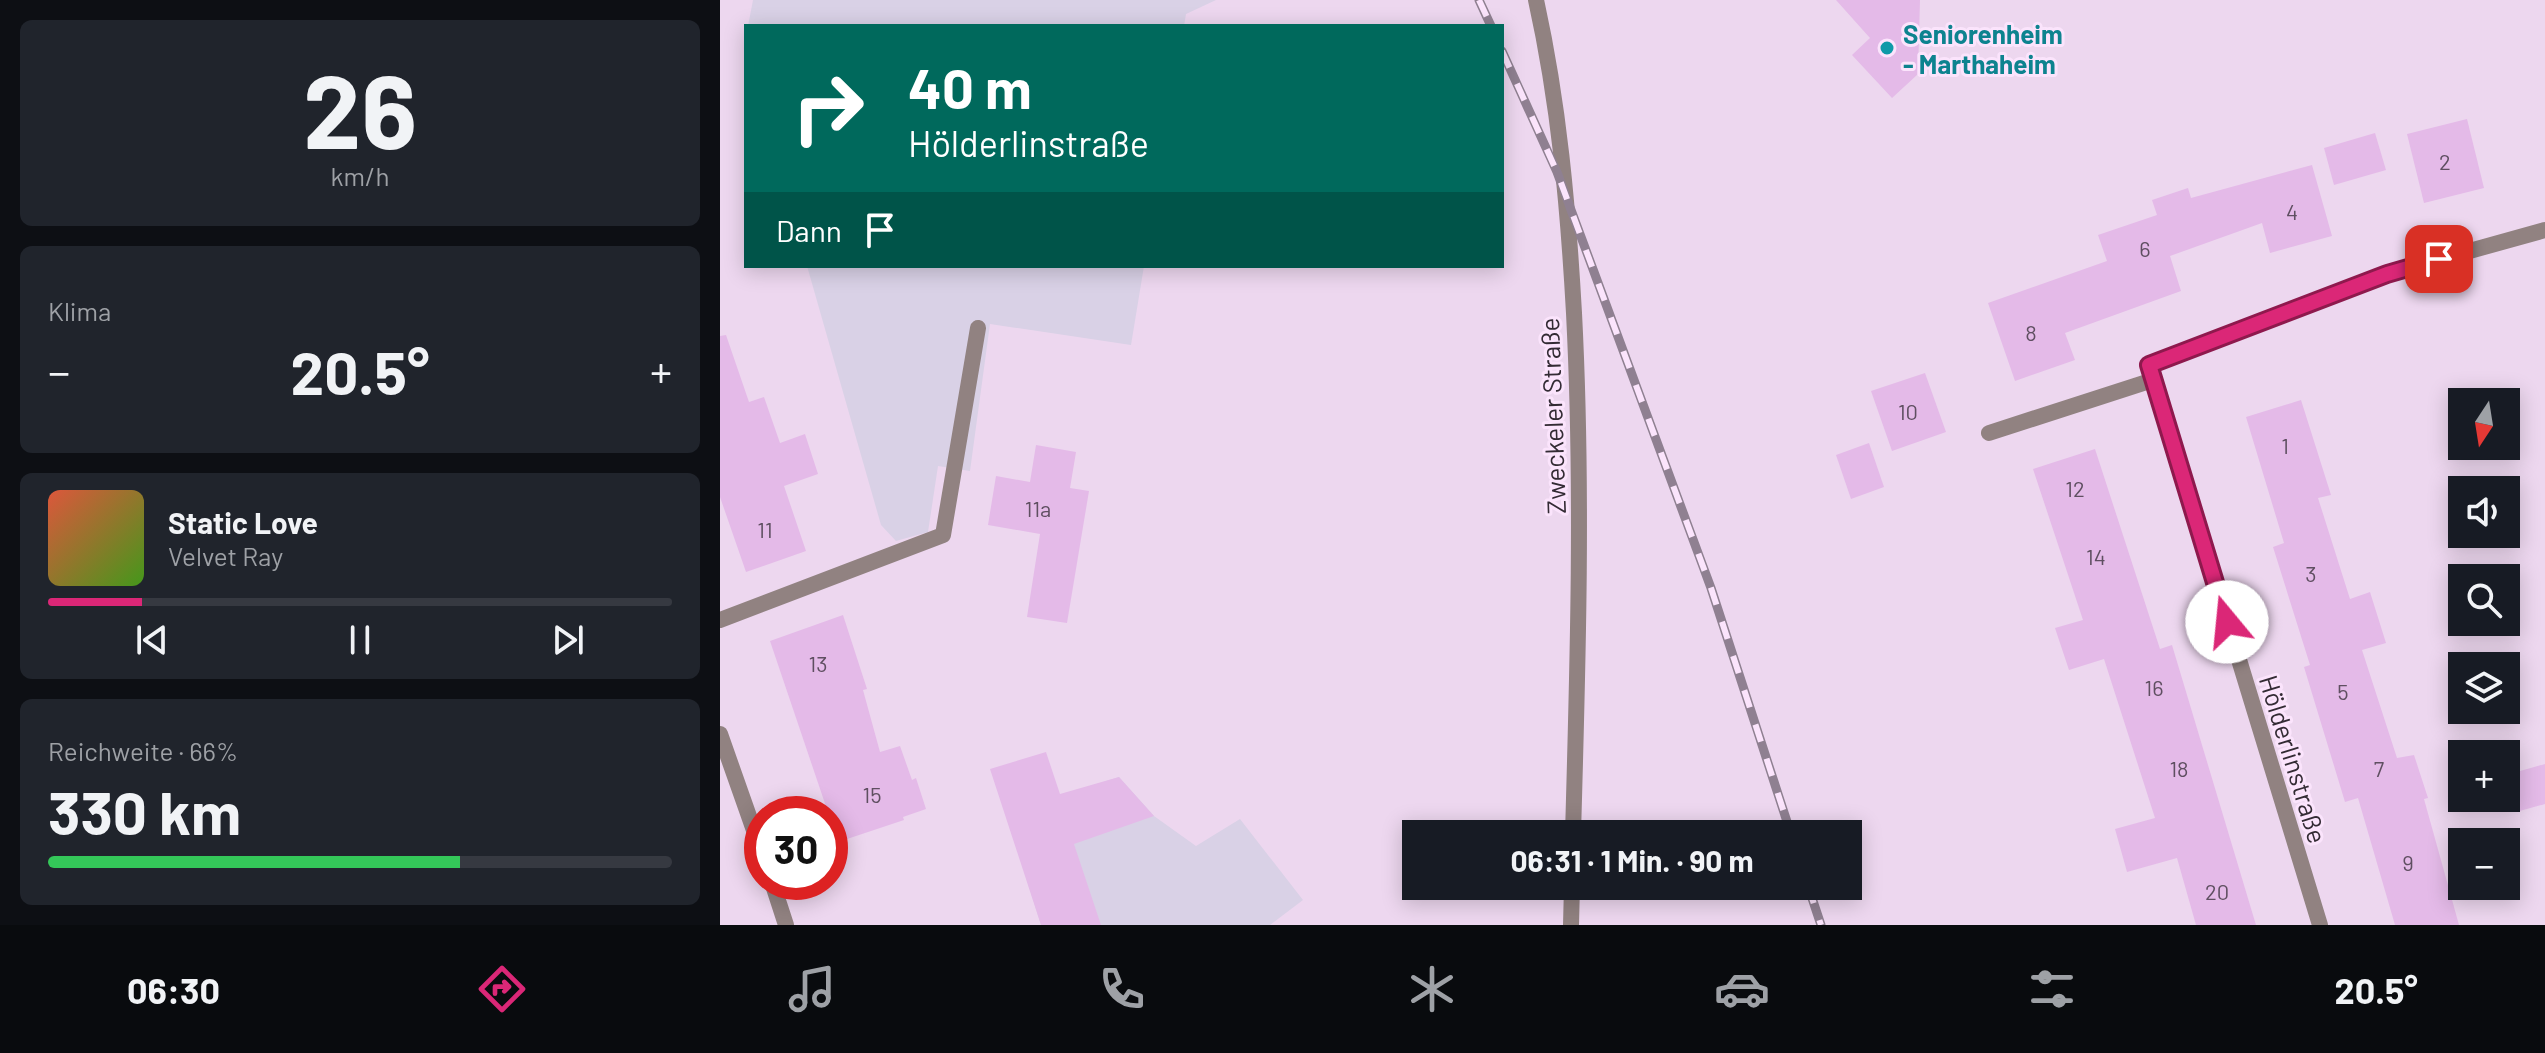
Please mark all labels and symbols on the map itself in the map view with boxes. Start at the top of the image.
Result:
place label: Seniorenheim - Marthaheim [1903,18,2063,79]
marker: Seniorenheim - Marthaheim [1878,39,1896,57]
house number: 2 [2439,148,2451,174]
house number: 4 [2286,198,2298,224]
pin [2405,225,2473,293]
house number: 6 [2139,235,2151,261]
street label: Zweckeler Straße [1533,317,1571,515]
house number: 8 [2025,319,2037,345]
north arrow [2448,388,2520,460]
house number: 10 [1898,398,1918,424]
house number: 1 [2281,432,2289,458]
house number: 12 [2065,475,2085,501]
house number: 11a [1025,495,1051,521]
house number: 11 [757,516,773,542]
house number: 14 [2086,543,2106,569]
house number: 3 [2305,560,2317,586]
position arrow [2185,580,2269,664]
house number: 13 [808,650,828,676]
street label: Hölderlinstraße [2254,671,2334,847]
house number: 16 [2144,674,2164,700]
house number: 5 [2337,678,2349,704]
house number: 18 [2169,755,2189,781]
house number: 7 [2374,755,2384,781]
house number: 15 [862,781,882,807]
speed limit sign: 30 [744,796,848,900]
house number: 9 [2402,849,2414,875]
house number: 20 [2205,878,2229,904]

